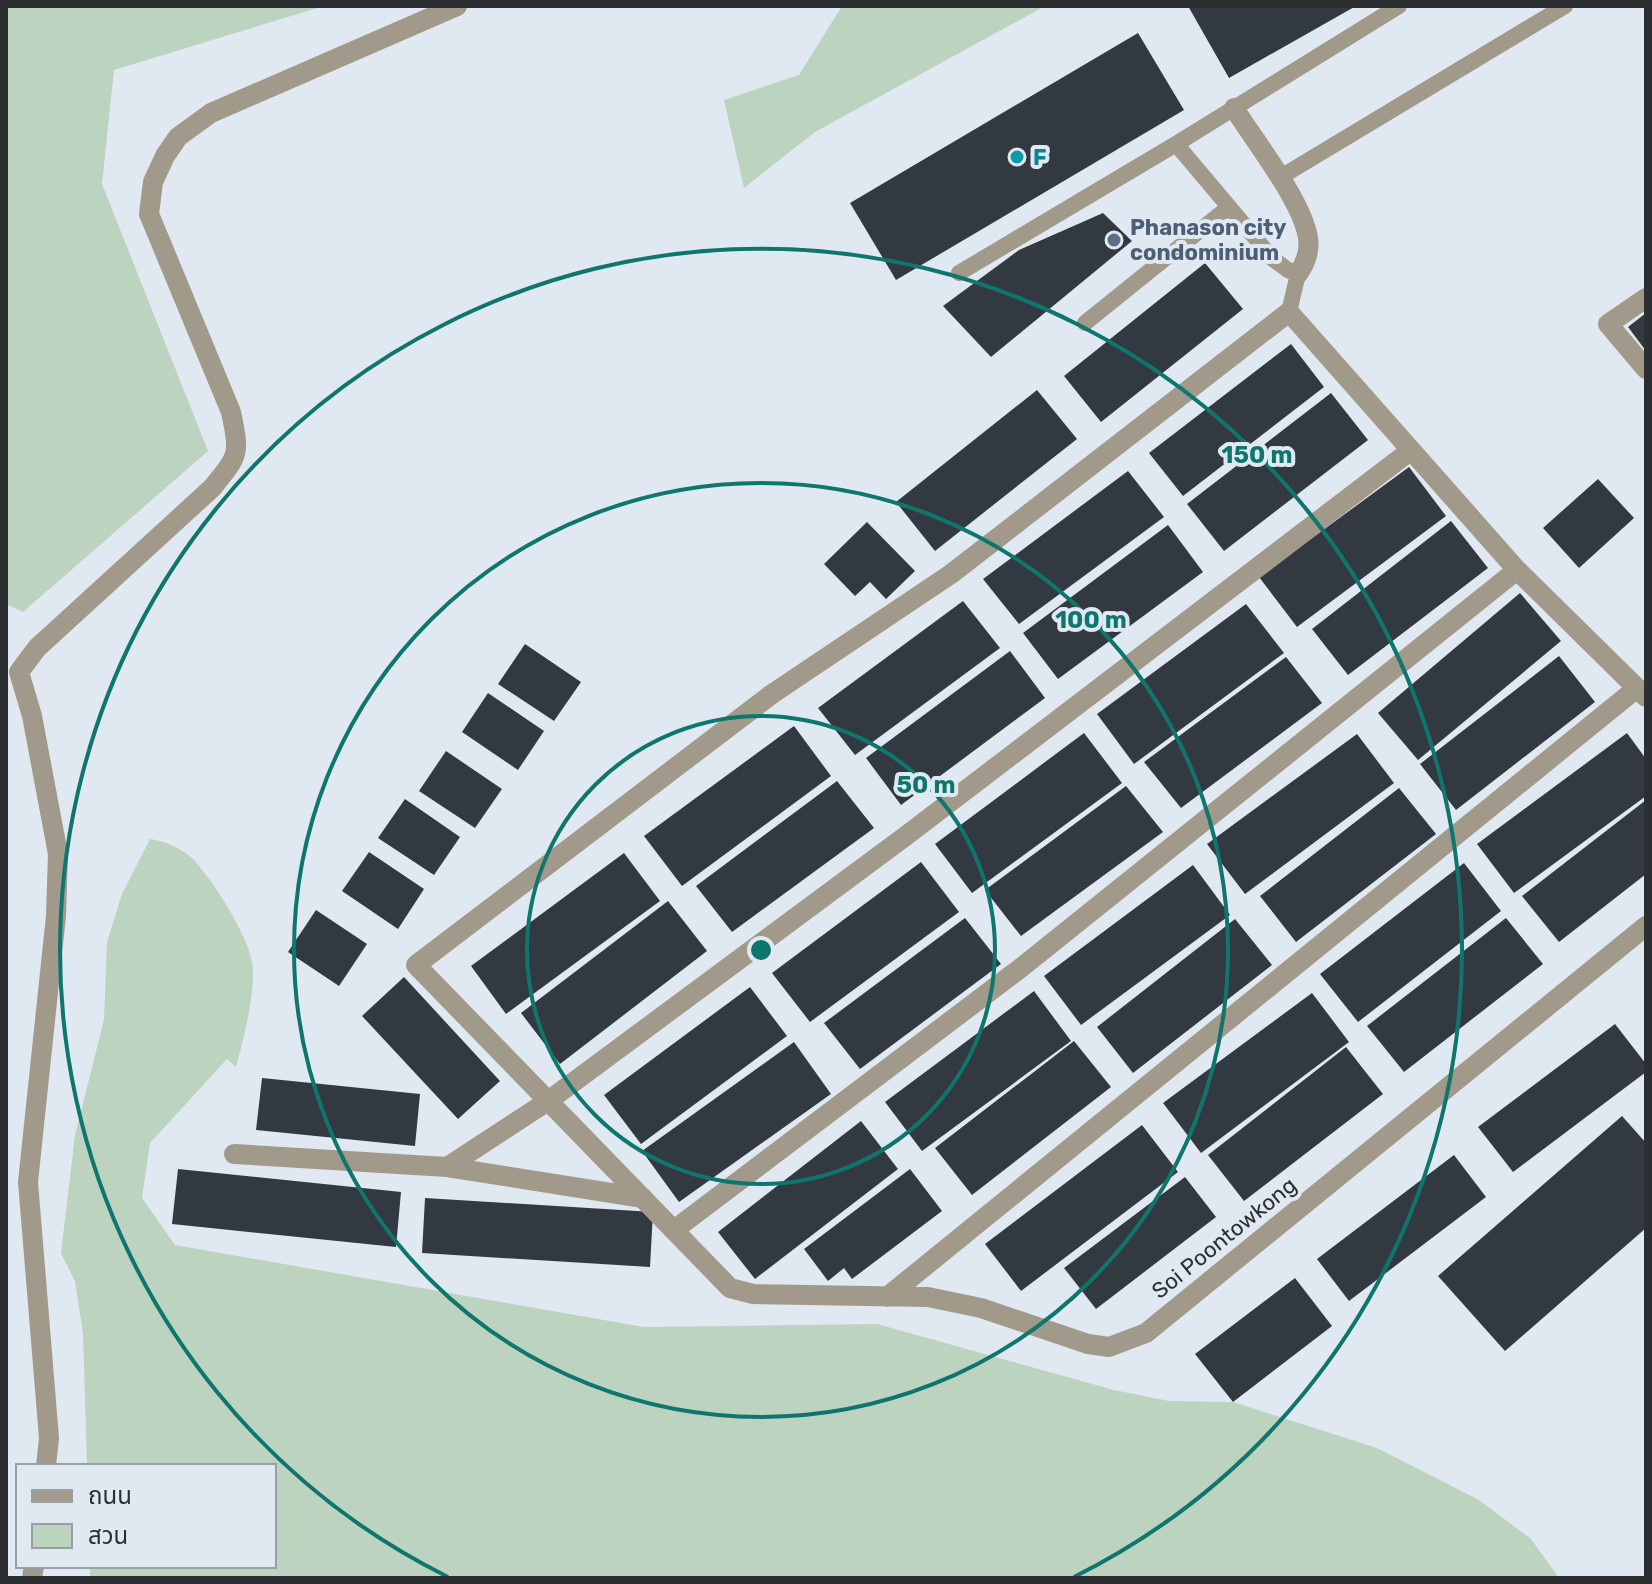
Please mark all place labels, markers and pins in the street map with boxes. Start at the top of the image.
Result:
place label: F [1033,144,1047,171]
marker: F [1008,148,1026,166]
place label: Phanason city condominium [1130,214,1286,266]
marker: Phanason city condominium [1105,231,1123,249]
centre of rings [747,936,775,964]

